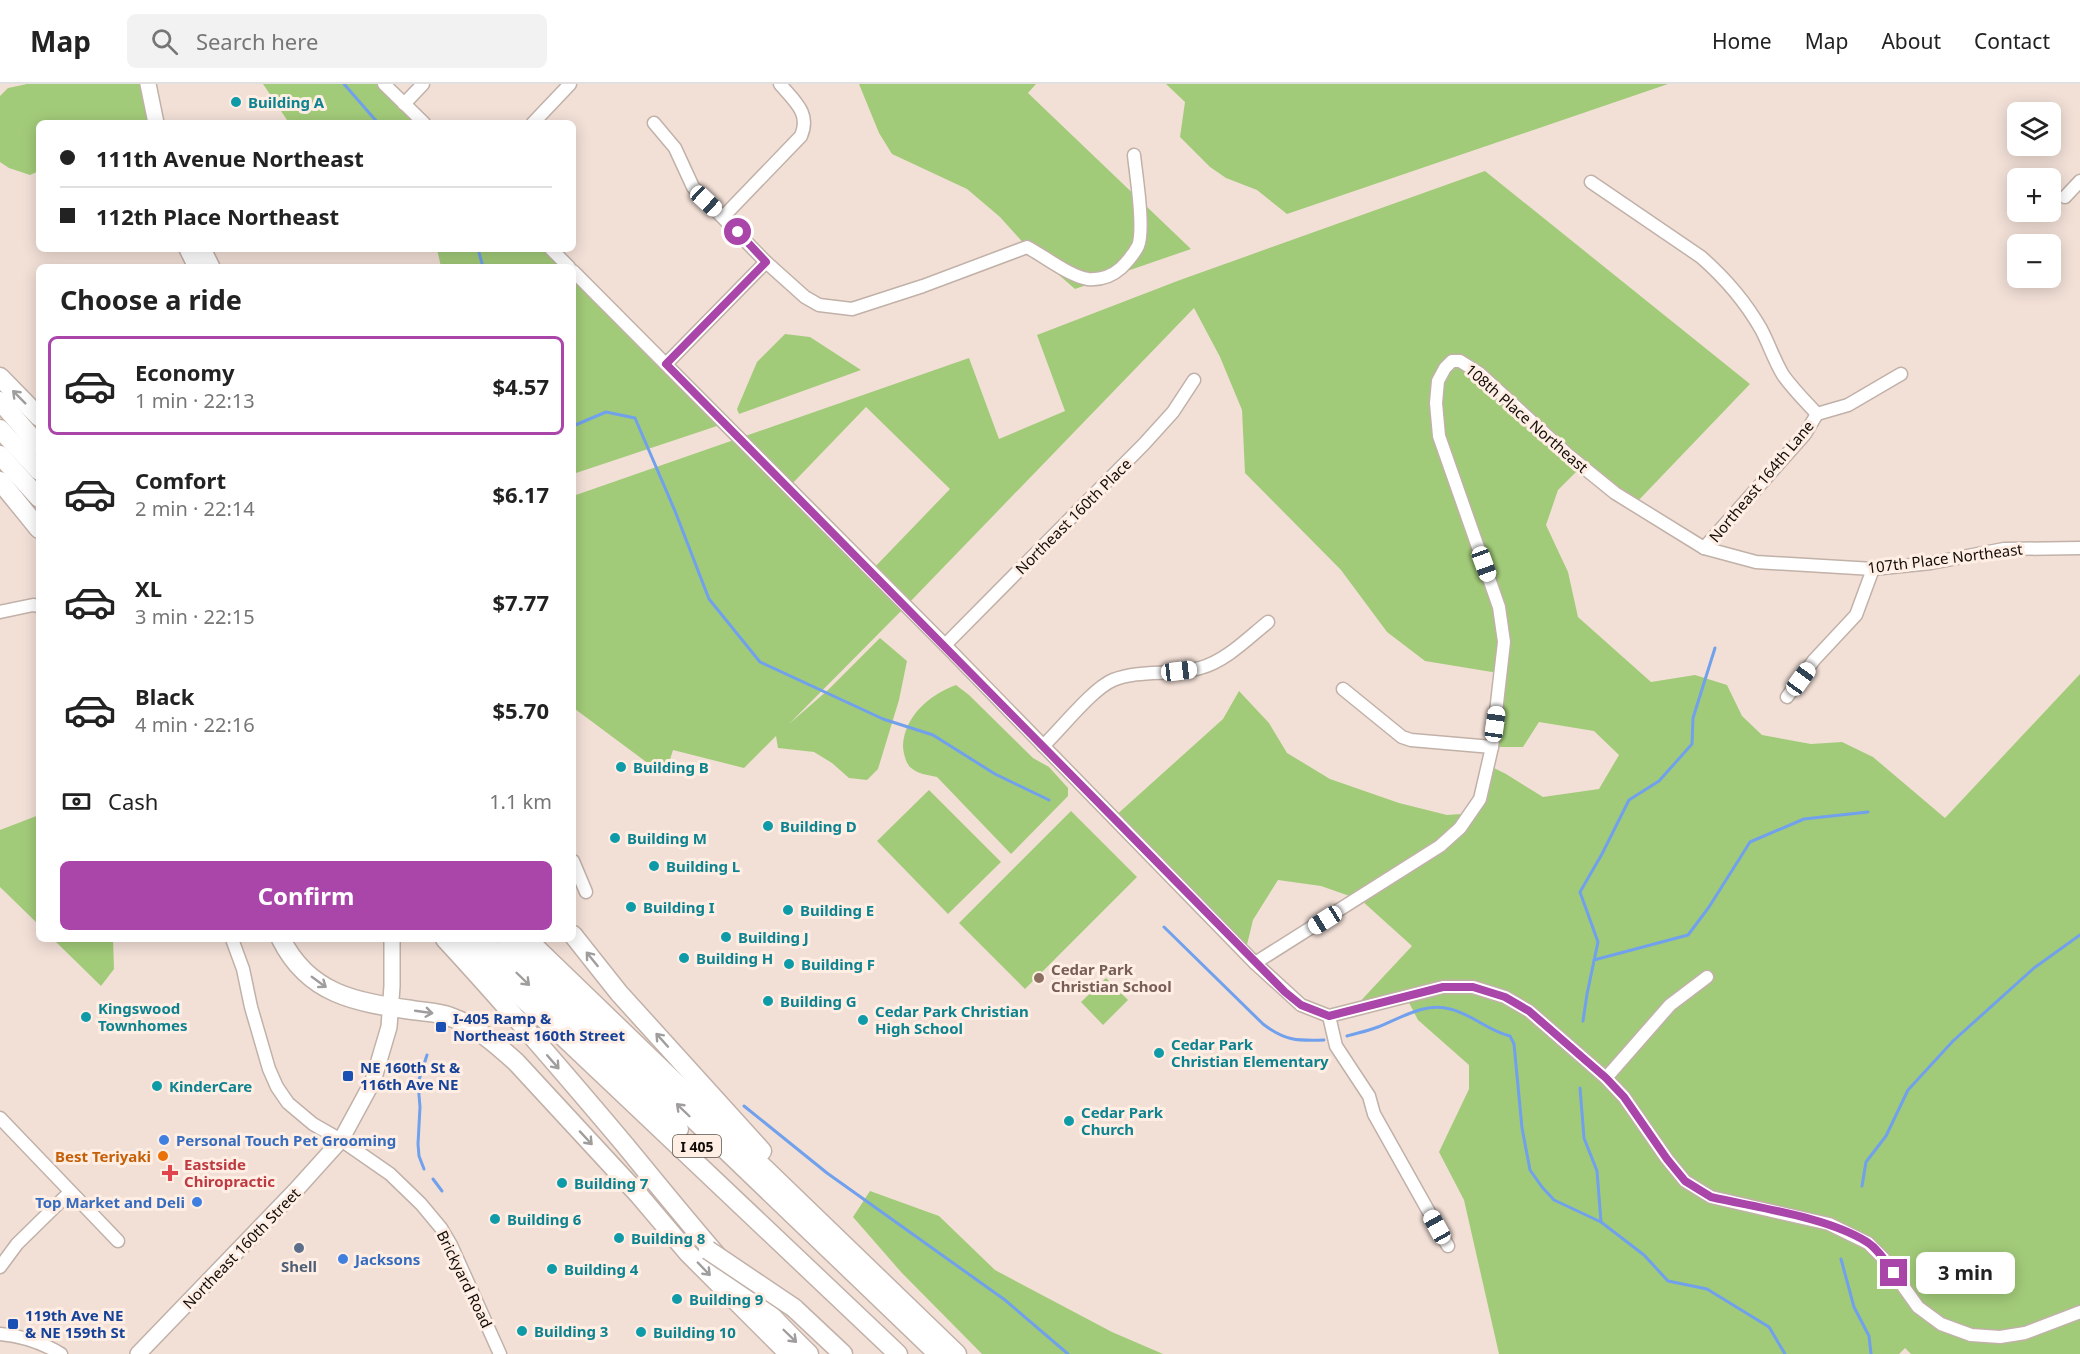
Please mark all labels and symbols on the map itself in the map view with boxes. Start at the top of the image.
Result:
place label: Building A [248,92,325,112]
marker: Building A [229,95,243,109]
car [687,182,725,220]
route start [724,218,751,245]
street label: 108th Place Northeast [1462,359,1593,477]
one-way arrow [12,390,27,405]
street label: Northeast 164th Lane [1704,416,1818,546]
street label: Northeast 160th Place [1011,454,1135,578]
street label: 107th Place Northeast [1866,538,2024,577]
car [1469,544,1499,584]
car [1783,659,1819,699]
car [1160,660,1198,682]
car [1484,705,1506,743]
place label: Building B [633,757,709,777]
marker: Building B [614,760,628,774]
place label: Building D [780,816,857,836]
marker: Building D [761,819,775,833]
place label: Building M [627,828,707,848]
marker: Building M [608,831,622,845]
place label: Building L [666,856,740,876]
marker: Building L [647,859,661,873]
place label: Building I [643,897,715,917]
marker: Building I [624,900,638,914]
place label: Building E [800,900,874,920]
marker: Building E [781,903,795,917]
car [1305,903,1345,937]
place label: Building J [738,927,809,947]
marker: Building J [719,930,733,944]
place label: Building H [696,948,773,968]
marker: Building H [677,951,691,965]
one-way arrow [586,952,599,968]
place label: Building F [801,954,875,974]
marker: Building F [782,957,796,971]
place label: Cedar Park Christian School [1051,959,1172,996]
marker: Cedar Park Christian School [1032,971,1046,985]
one-way arrow [515,972,530,986]
one-way arrow [310,976,326,988]
place label: Building G [780,991,857,1011]
marker: Building G [761,994,775,1008]
place label: Kingswood Townhomes [98,998,188,1035]
place label: Cedar Park Christian High School [875,1001,1029,1038]
one-way arrow [414,1006,433,1017]
place label: I-405 Ramp & Northeast 160th Street [453,1008,625,1045]
marker: Kingswood Townhomes [79,1010,93,1024]
marker: Cedar Park Christian High School [856,1013,870,1027]
marker: I-405 Ramp & Northeast 160th Street [434,1020,448,1034]
one-way arrow [655,1033,669,1048]
place label: Cedar Park Christian Elementary [1171,1034,1329,1071]
marker: Cedar Park Christian Elementary [1152,1046,1166,1060]
one-way arrow [546,1054,560,1069]
place label: NE 160th St & 116th Ave NE [360,1057,461,1094]
marker: NE 160th St & 116th Ave NE [341,1069,355,1083]
place label: KinderCare [169,1076,252,1096]
marker: KinderCare [150,1079,164,1093]
place label: Cedar Park Church [1081,1102,1164,1139]
one-way arrow [676,1103,691,1117]
marker: Cedar Park Church [1062,1114,1076,1128]
place label: Personal Touch Pet Grooming [176,1130,396,1150]
one-way arrow [579,1130,593,1145]
marker: Personal Touch Pet Grooming [157,1133,171,1147]
road number: I 405 [673,1135,721,1157]
place label: Best Teriyaki [55,1146,151,1166]
marker: Best Teriyaki [156,1149,170,1163]
place label: Eastside Chiropractic [184,1154,275,1191]
marker: Eastside Chiropractic [161,1164,179,1182]
place label: Building 7 [574,1173,649,1193]
marker: Building 7 [555,1176,569,1190]
street label: Northeast 160th Street [178,1183,304,1313]
place label: Top Market and Deli [35,1192,185,1212]
marker: Top Market and Deli [190,1195,204,1209]
car [1420,1207,1454,1247]
place label: Building 6 [507,1209,582,1229]
marker: Building 6 [488,1212,502,1226]
street label: Brickyard Road [433,1227,497,1331]
place label: Building 8 [631,1228,706,1248]
marker: Building 8 [612,1231,626,1245]
marker: Shell [292,1241,306,1255]
place label: Jacksons [353,1249,420,1269]
marker: Jacksons [336,1252,350,1266]
callout: 3 min [1915,1252,2014,1294]
place label: Shell [281,1256,317,1276]
place label: Building 4 [564,1259,639,1279]
route end [1880,1259,1907,1286]
marker: Building 4 [545,1262,559,1276]
one-way arrow [697,1262,711,1277]
place label: Building 9 [689,1289,764,1309]
marker: Building 9 [670,1292,684,1306]
place label: 119th Ave NE & NE 159th St [25,1305,126,1342]
marker: 119th Ave NE & NE 159th St [6,1317,20,1331]
place label: Building 3 [534,1321,608,1341]
place label: Building 10 [653,1322,736,1342]
marker: Building 3 [515,1324,529,1338]
marker: Building 10 [634,1325,648,1339]
one-way arrow [783,1329,798,1343]

